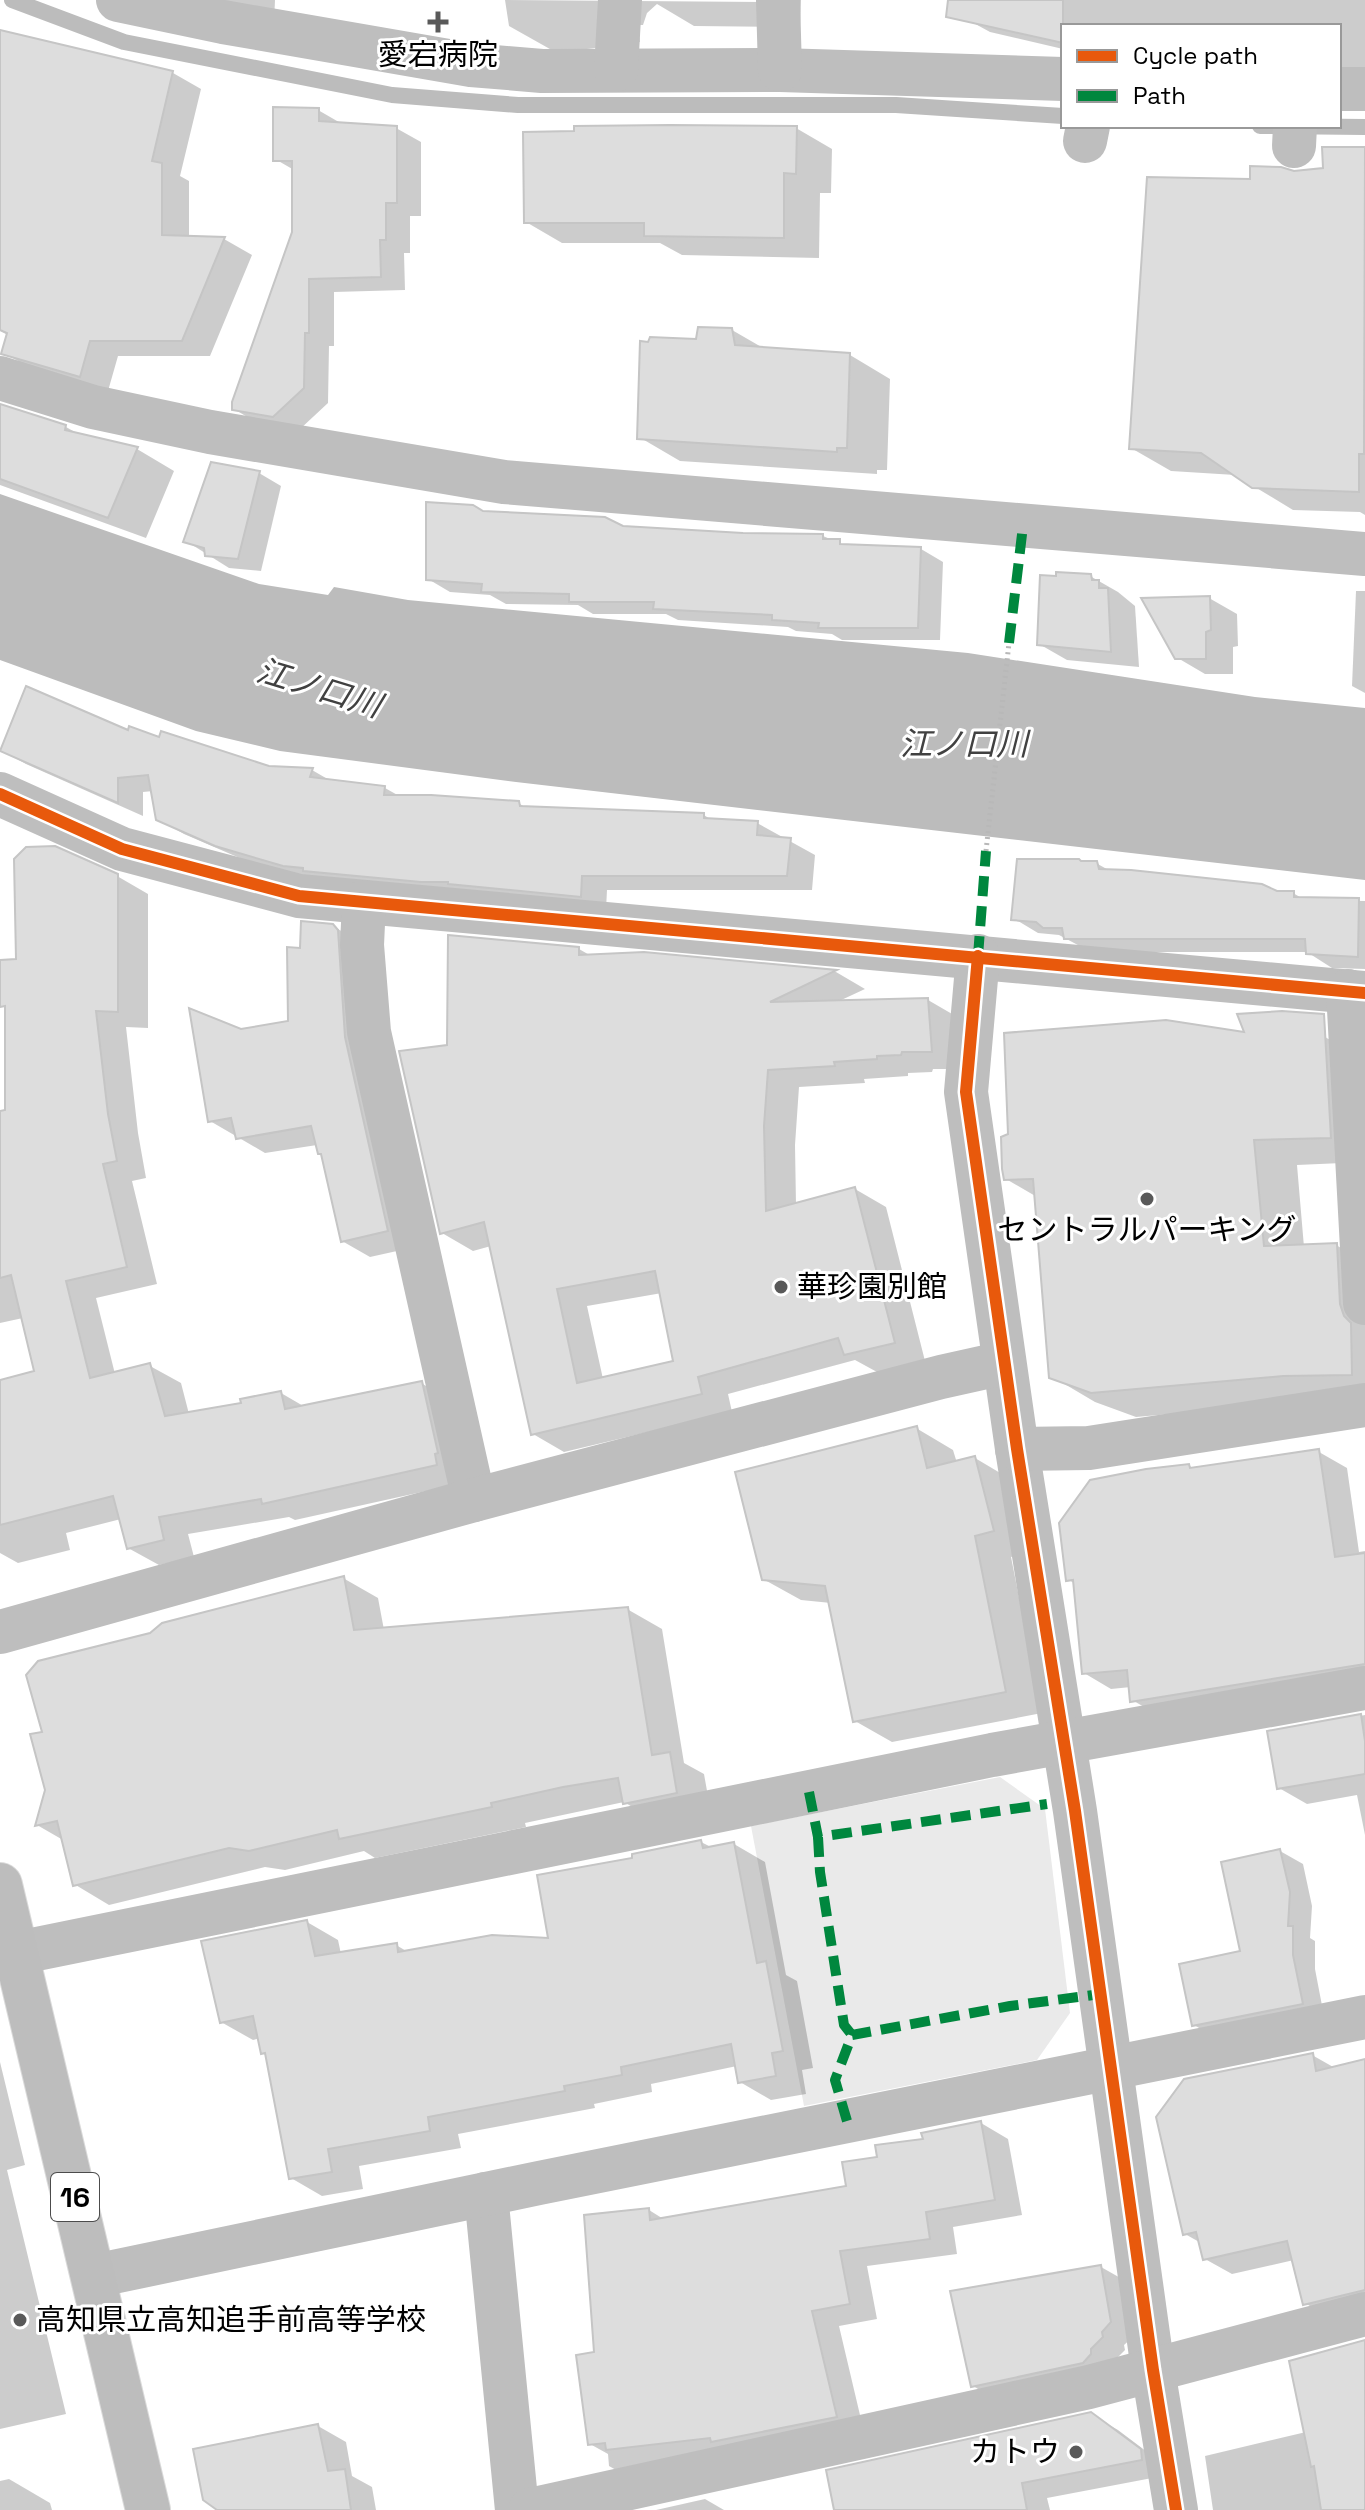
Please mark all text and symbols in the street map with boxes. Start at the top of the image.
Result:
marker: 愛宕病院 [427,11,449,33]
legend [1061,24,1341,128]
place label: 愛宕病院 [378,35,498,74]
text: Cycle path [1133,40,1258,71]
text: Path [1133,80,1186,111]
water label: 江ノ口川 [252,650,389,727]
water label: 江ノ口川 [900,724,1031,764]
marker: セントラルパーキング [1138,1190,1156,1208]
place label: セントラルパーキング [997,1210,1297,1249]
place label: 華珍園別館 [797,1267,947,1306]
marker: 華珍園別館 [772,1278,790,1296]
road number: 16 [51,2173,99,2221]
place label: 高知県立高知追手前高等学校 [36,2300,426,2339]
marker: 高知県立高知追手前高等学校 [11,2311,29,2329]
place label: カトウ [970,2432,1060,2471]
marker: カトウ [1067,2443,1085,2461]

